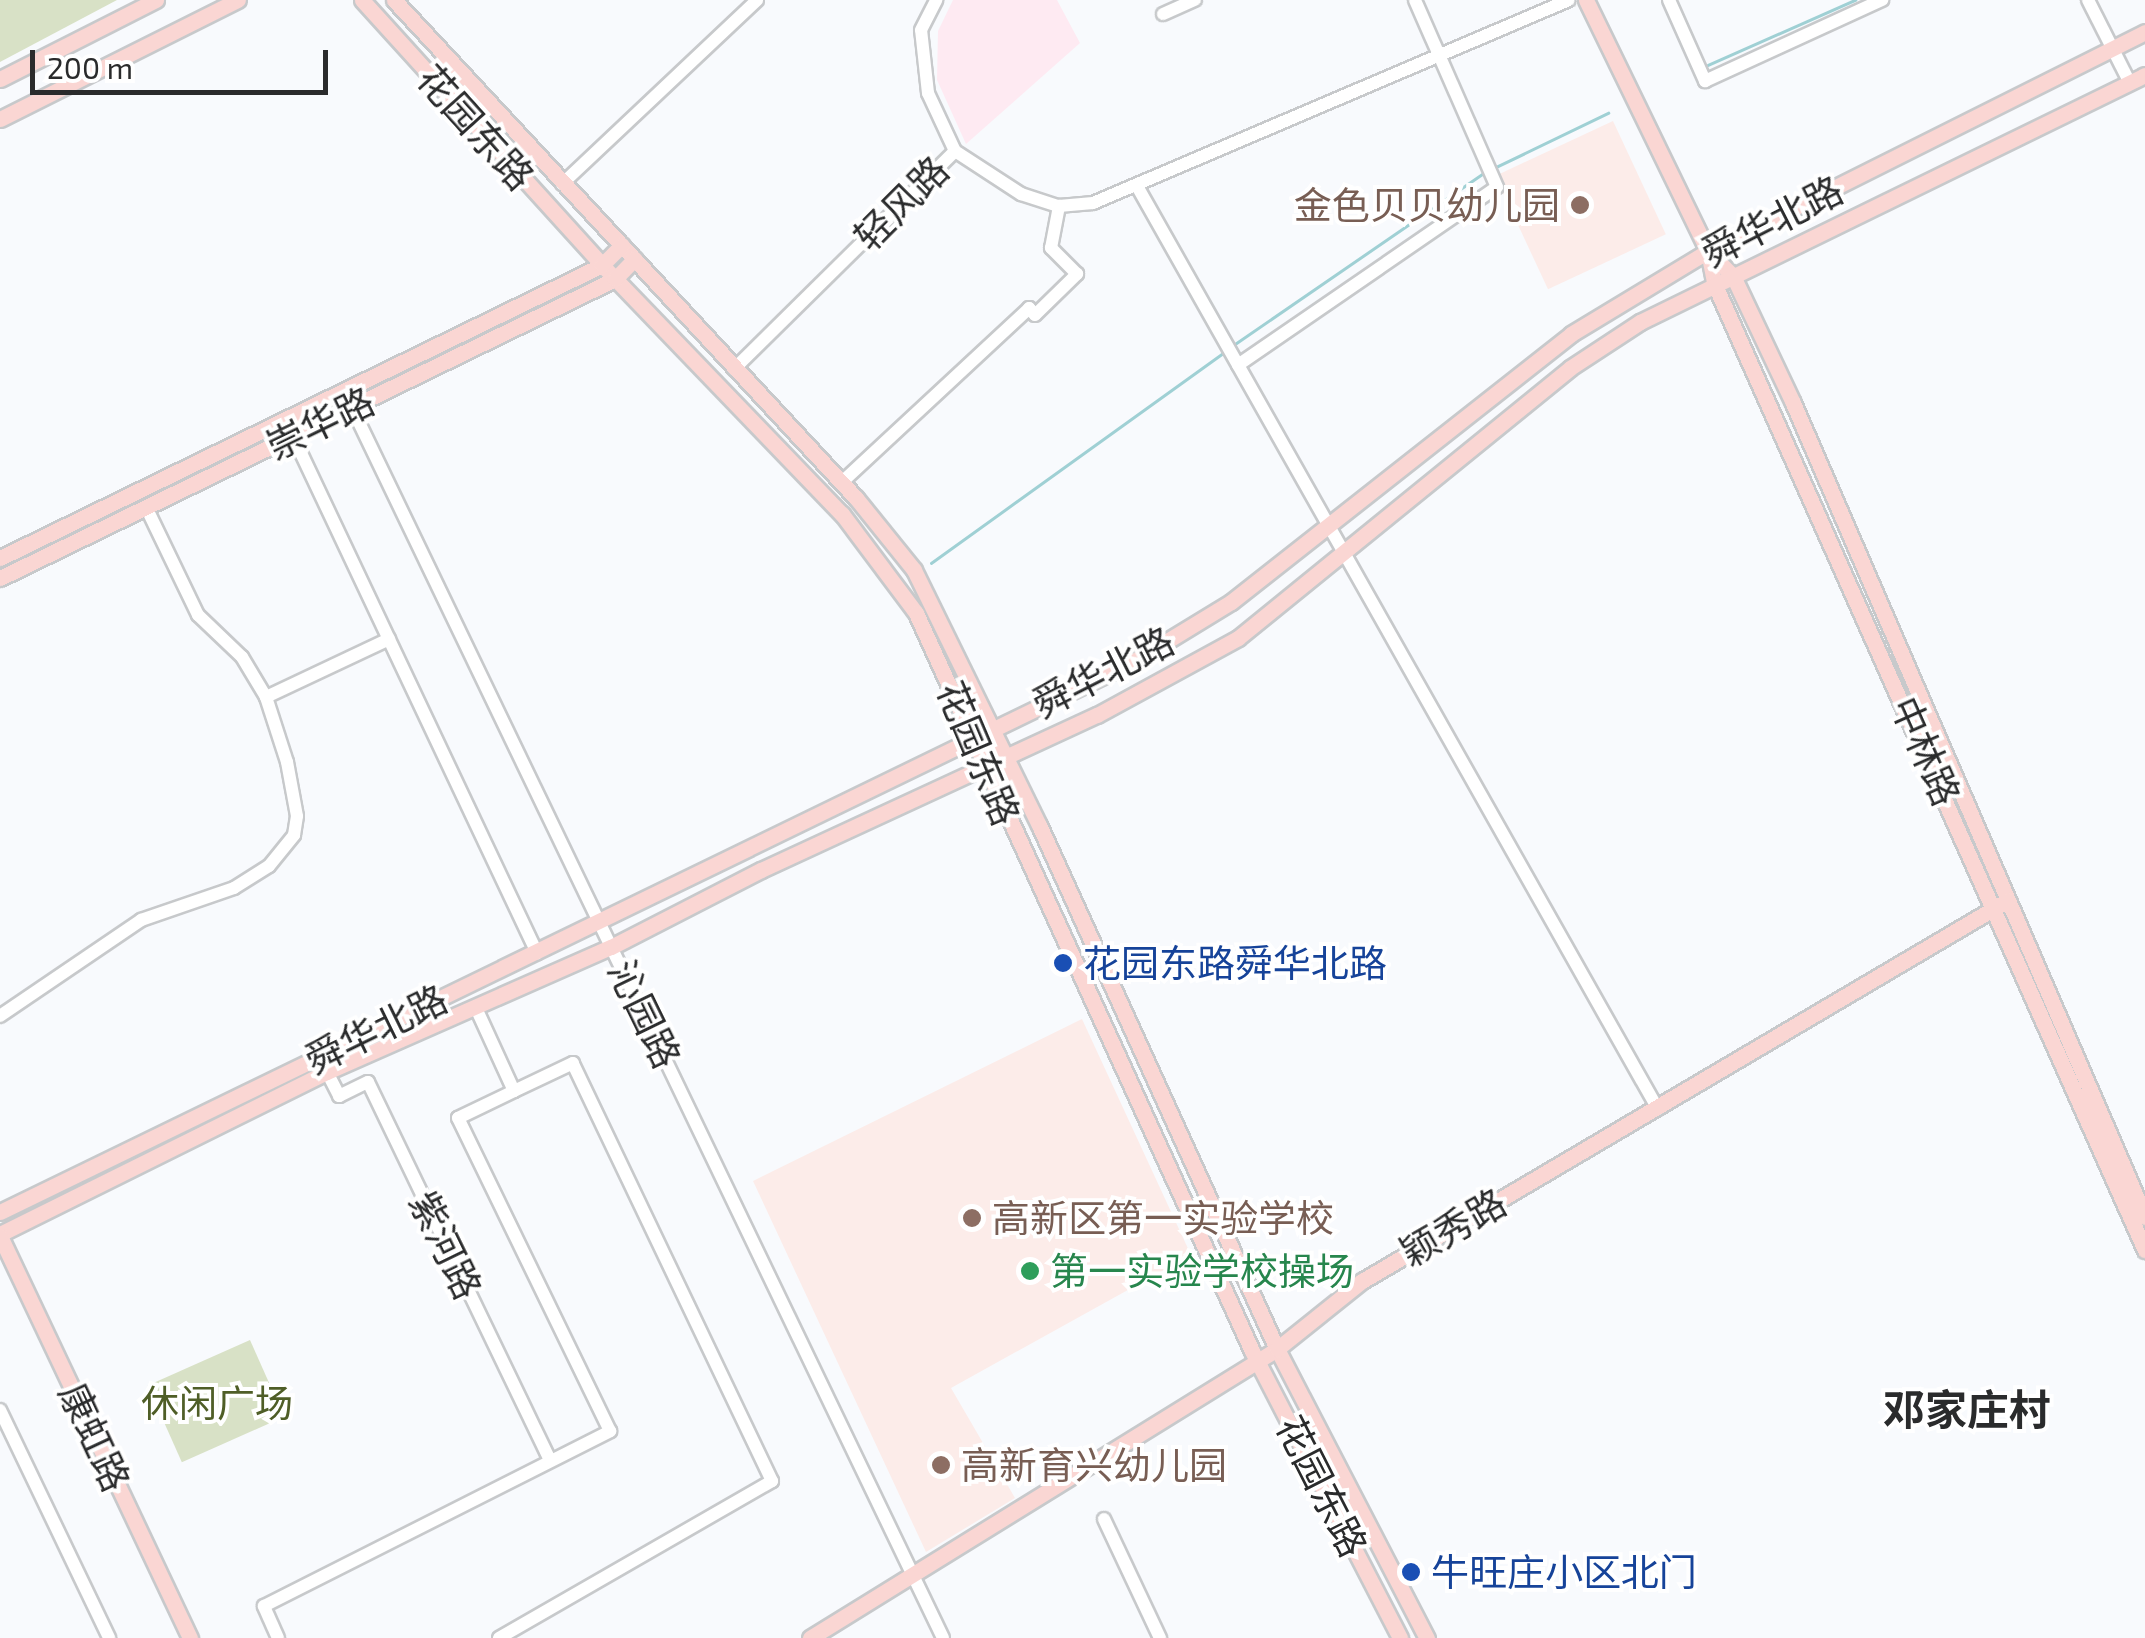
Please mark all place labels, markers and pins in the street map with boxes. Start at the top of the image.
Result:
place label: 金色贝贝幼儿园 [1294,182,1560,228]
marker: 金色贝贝幼儿园 [1569,194,1591,216]
place label: 花园东路舜华北路 [1083,940,1387,986]
marker: 花园东路舜华北路 [1052,952,1074,974]
place label: 高新区第一实验学校 [992,1195,1334,1241]
marker: 高新区第一实验学校 [961,1207,983,1229]
place label: 第一实验学校操场 [1050,1248,1354,1294]
marker: 第一实验学校操场 [1019,1260,1041,1282]
place label: 高新育兴幼儿园 [961,1442,1227,1488]
marker: 高新育兴幼儿园 [930,1454,952,1476]
place label: 牛旺庄小区北门 [1431,1549,1697,1595]
marker: 牛旺庄小区北门 [1400,1561,1422,1583]

